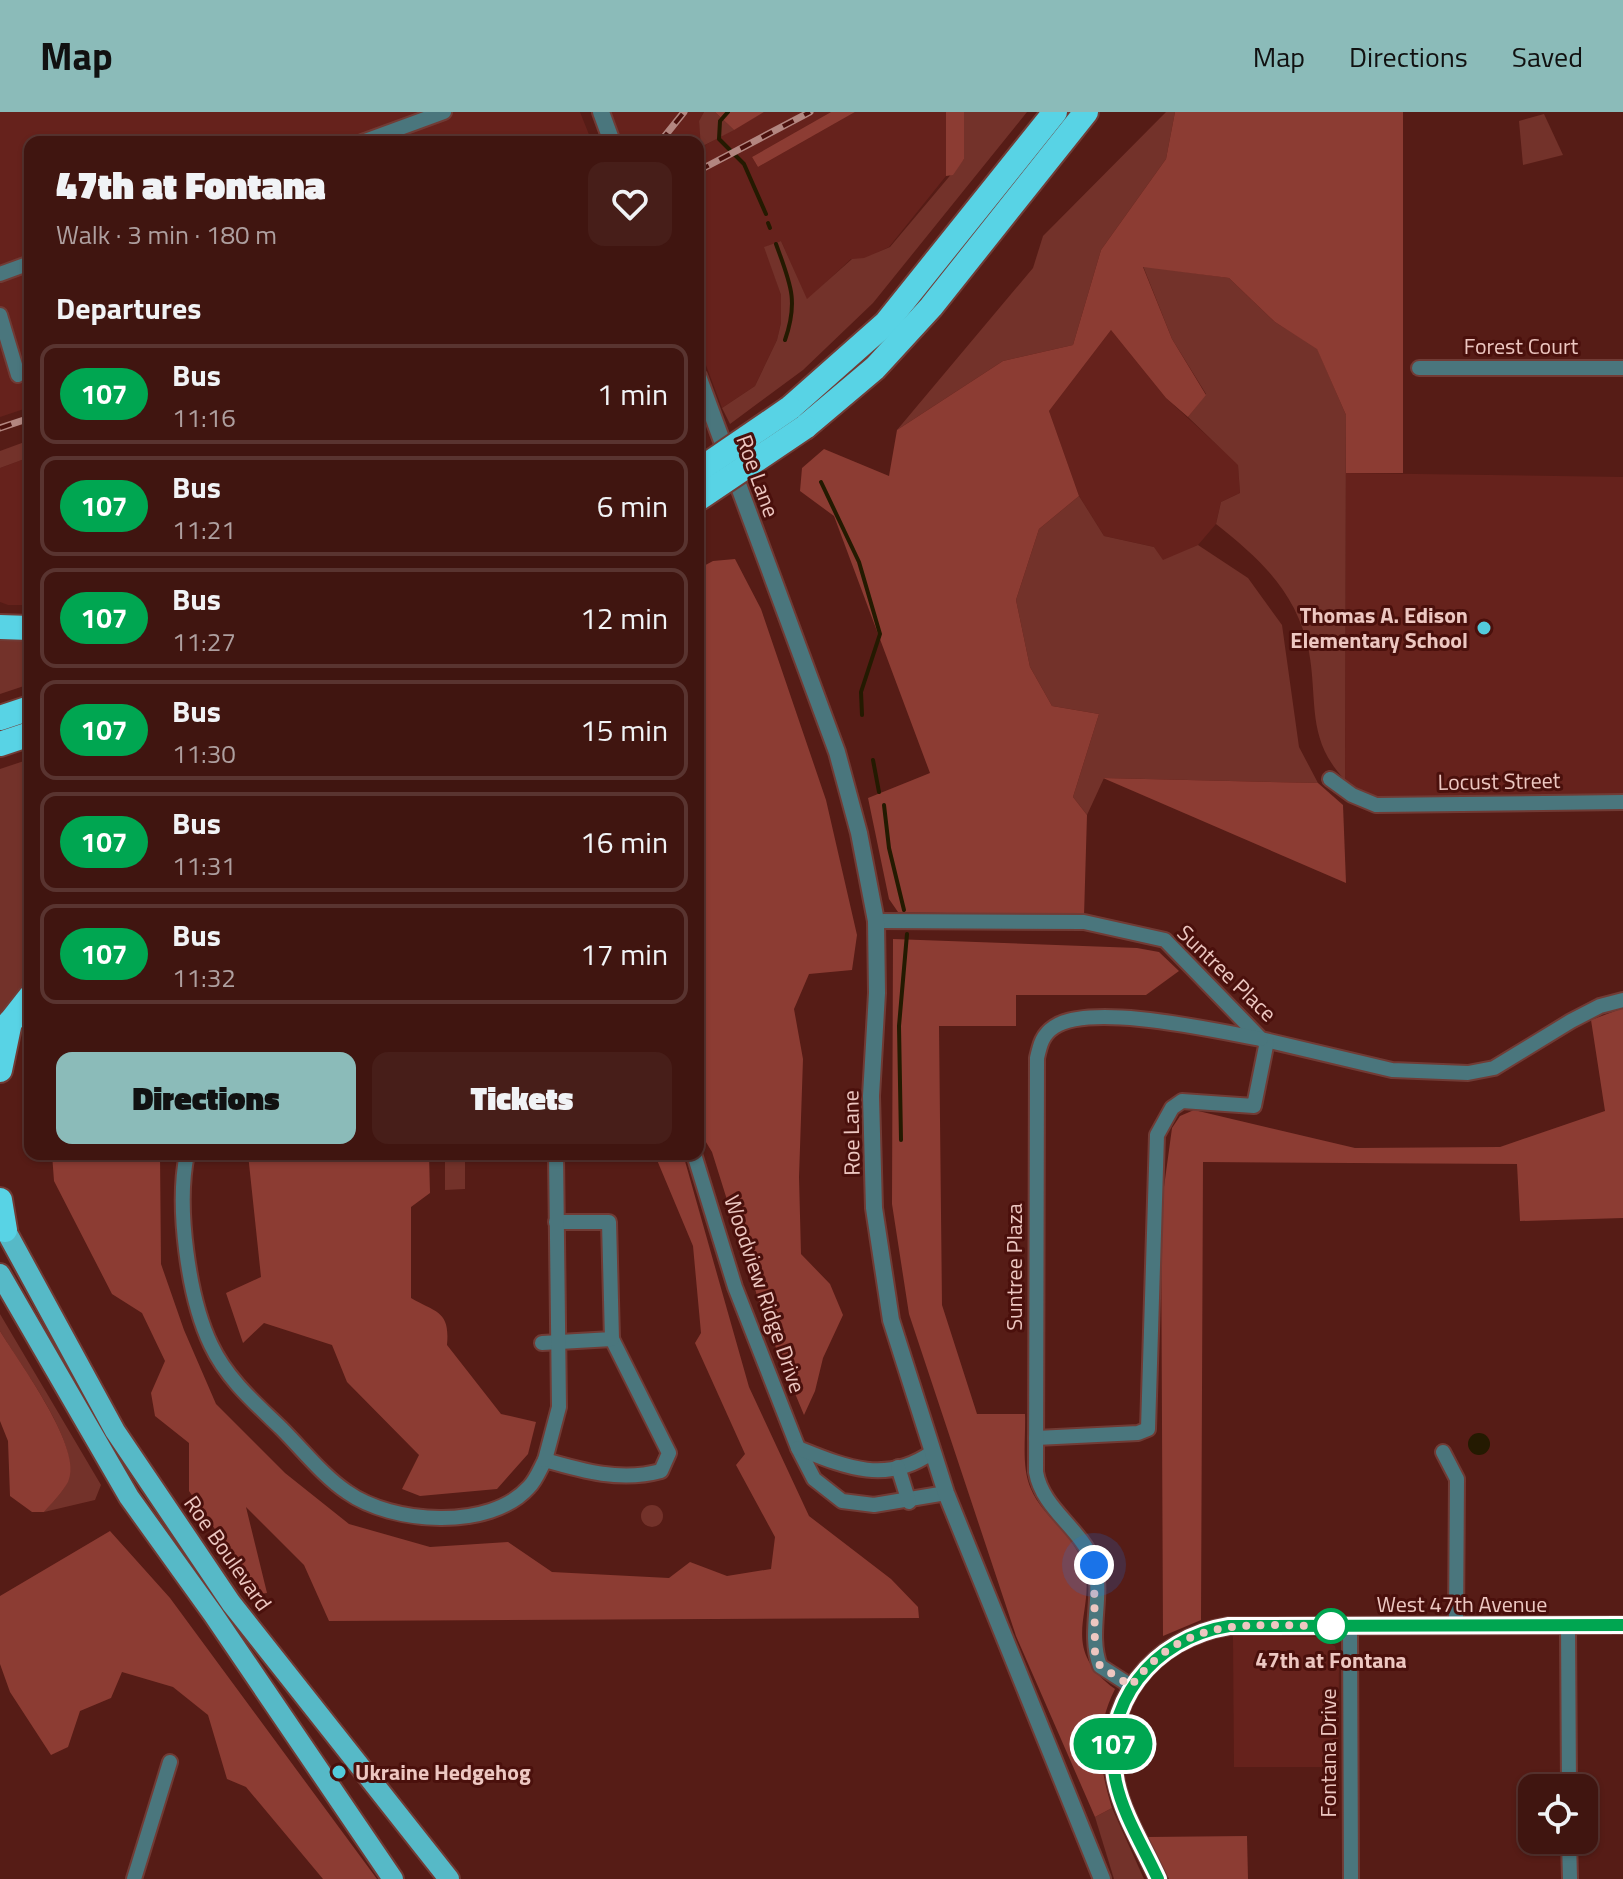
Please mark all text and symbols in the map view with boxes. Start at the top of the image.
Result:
text: Map [40,27,113,85]
text: Map [1253,35,1305,78]
text: Directions [1349,35,1468,78]
text: Saved [1512,35,1583,78]
text: 47th at Fontana [56,156,326,214]
button: heart [588,162,672,246]
text: Walk · 3 min · 180 m [56,215,277,254]
text: Departures [56,285,201,331]
street label: Forest Court [1464,329,1579,363]
text: Bus [172,352,221,398]
text: 1 min [597,371,668,417]
text: 107 [80,372,128,415]
text: 11:16 [172,398,236,437]
street label: Roe Lane [727,430,789,522]
text: Bus [172,464,221,510]
text: 6 min [597,483,668,529]
text: 107 [80,484,128,527]
text: 11:21 [172,510,236,549]
text: Bus [172,576,221,622]
text: 12 min [580,595,668,641]
text: 107 [80,596,128,639]
place label: Thomas A. Edison Elementary School [1290,598,1468,657]
marker: Thomas A. Edison Elementary School [1475,619,1493,637]
text: 11:27 [172,622,236,661]
text: Bus [172,688,221,734]
text: 15 min [580,707,668,753]
text: 107 [80,708,128,751]
text: 11:30 [172,734,236,773]
street label: Locust Street [1437,763,1561,799]
text: Bus [172,800,221,846]
text: 16 min [580,819,668,865]
text: 107 [80,820,128,863]
text: 11:31 [172,846,236,885]
text: Bus [172,912,221,958]
street label: Suntree Place [1169,917,1285,1029]
text: 17 min [580,931,668,977]
text: 107 [80,932,128,975]
text: 11:32 [172,958,236,997]
button: Directions [56,1052,356,1144]
button: Tickets [372,1052,672,1144]
street label: Roe Lane [833,1090,869,1176]
street label: Woodview Ridge Drive [715,1190,815,1398]
street label: Suntree Plaza [997,1203,1031,1331]
street label: Roe Boulevard [176,1488,280,1618]
your location [1074,1545,1114,1585]
street label: West 47th Avenue [1377,1587,1547,1621]
marker: 47th at Fontana [1314,1609,1348,1643]
place label: 47th at Fontana [1255,1643,1407,1677]
street label: Fontana Drive [1311,1688,1345,1818]
line badge: 107 [1067,1718,1159,1770]
text: 107 [1089,1722,1137,1765]
place label: Ukraine Hedgehog [355,1755,531,1789]
marker: Ukraine Hedgehog [330,1763,348,1781]
map controls [1518,1774,1598,1854]
button: locate [1518,1774,1598,1854]

